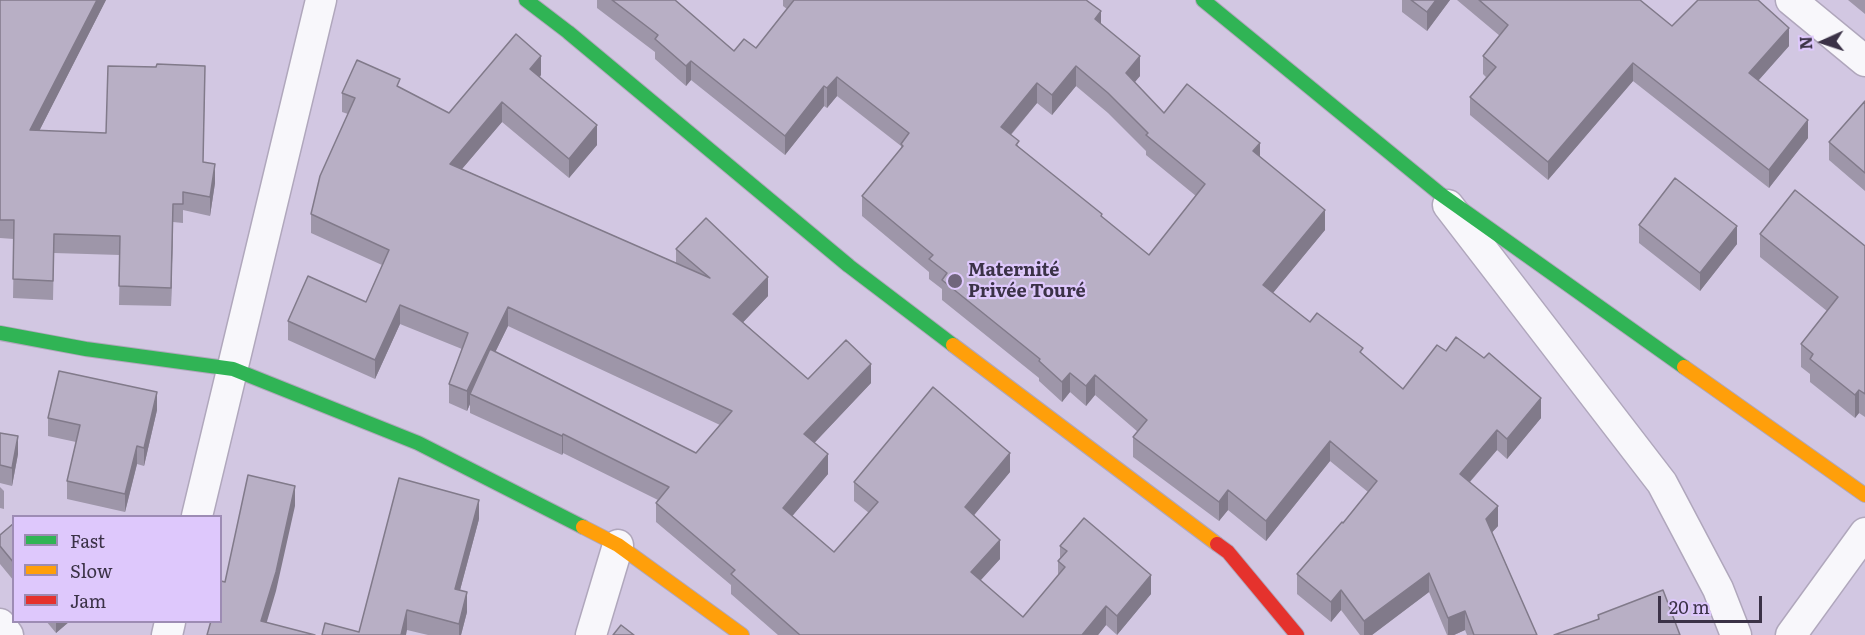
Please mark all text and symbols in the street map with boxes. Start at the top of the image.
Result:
north arrow [1793,12,1853,72]
text: N [1793,36,1817,50]
place label: Maternité Privée Touré [968,260,1086,302]
marker: Maternité Privée Touré [946,272,964,290]
legend [12,515,222,623]
text: Fast [70,527,105,554]
text: Slow [70,557,112,584]
scale bar [1661,584,1764,622]
text: Jam [70,587,106,614]
text: 20 m [1669,593,1710,620]

